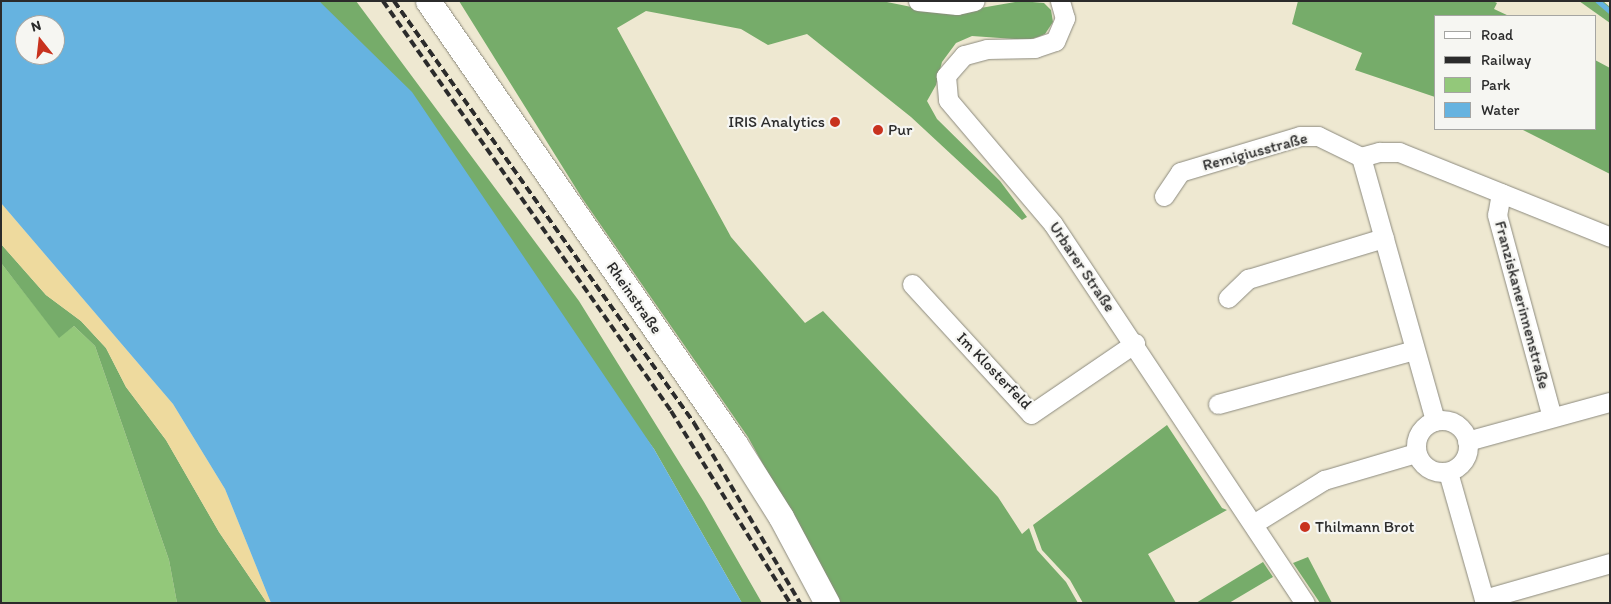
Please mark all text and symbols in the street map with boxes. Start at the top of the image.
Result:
north arrow [15,15,65,65]
legend [1434,15,1596,130]
text: N [29,17,43,36]
text: Road [1481,26,1513,44]
text: Railway [1481,51,1531,69]
text: Park [1481,76,1511,94]
text: Water [1481,101,1519,119]
place label: IRIS Analytics [728,112,825,132]
marker: IRIS Analytics [829,116,841,128]
place label: Pur [888,120,912,140]
marker: Pur [872,124,884,136]
street label: Remigiusstraße [1200,129,1310,175]
street label: Urbarer Straße [1045,218,1119,316]
street label: Franziskanerinnenstraße [1490,219,1554,391]
street label: Rheinstraße [602,258,666,338]
street label: Im Klosterfeld [952,328,1036,414]
place label: Thilmann Brot [1315,517,1415,537]
marker: Thilmann Brot [1299,521,1311,533]

